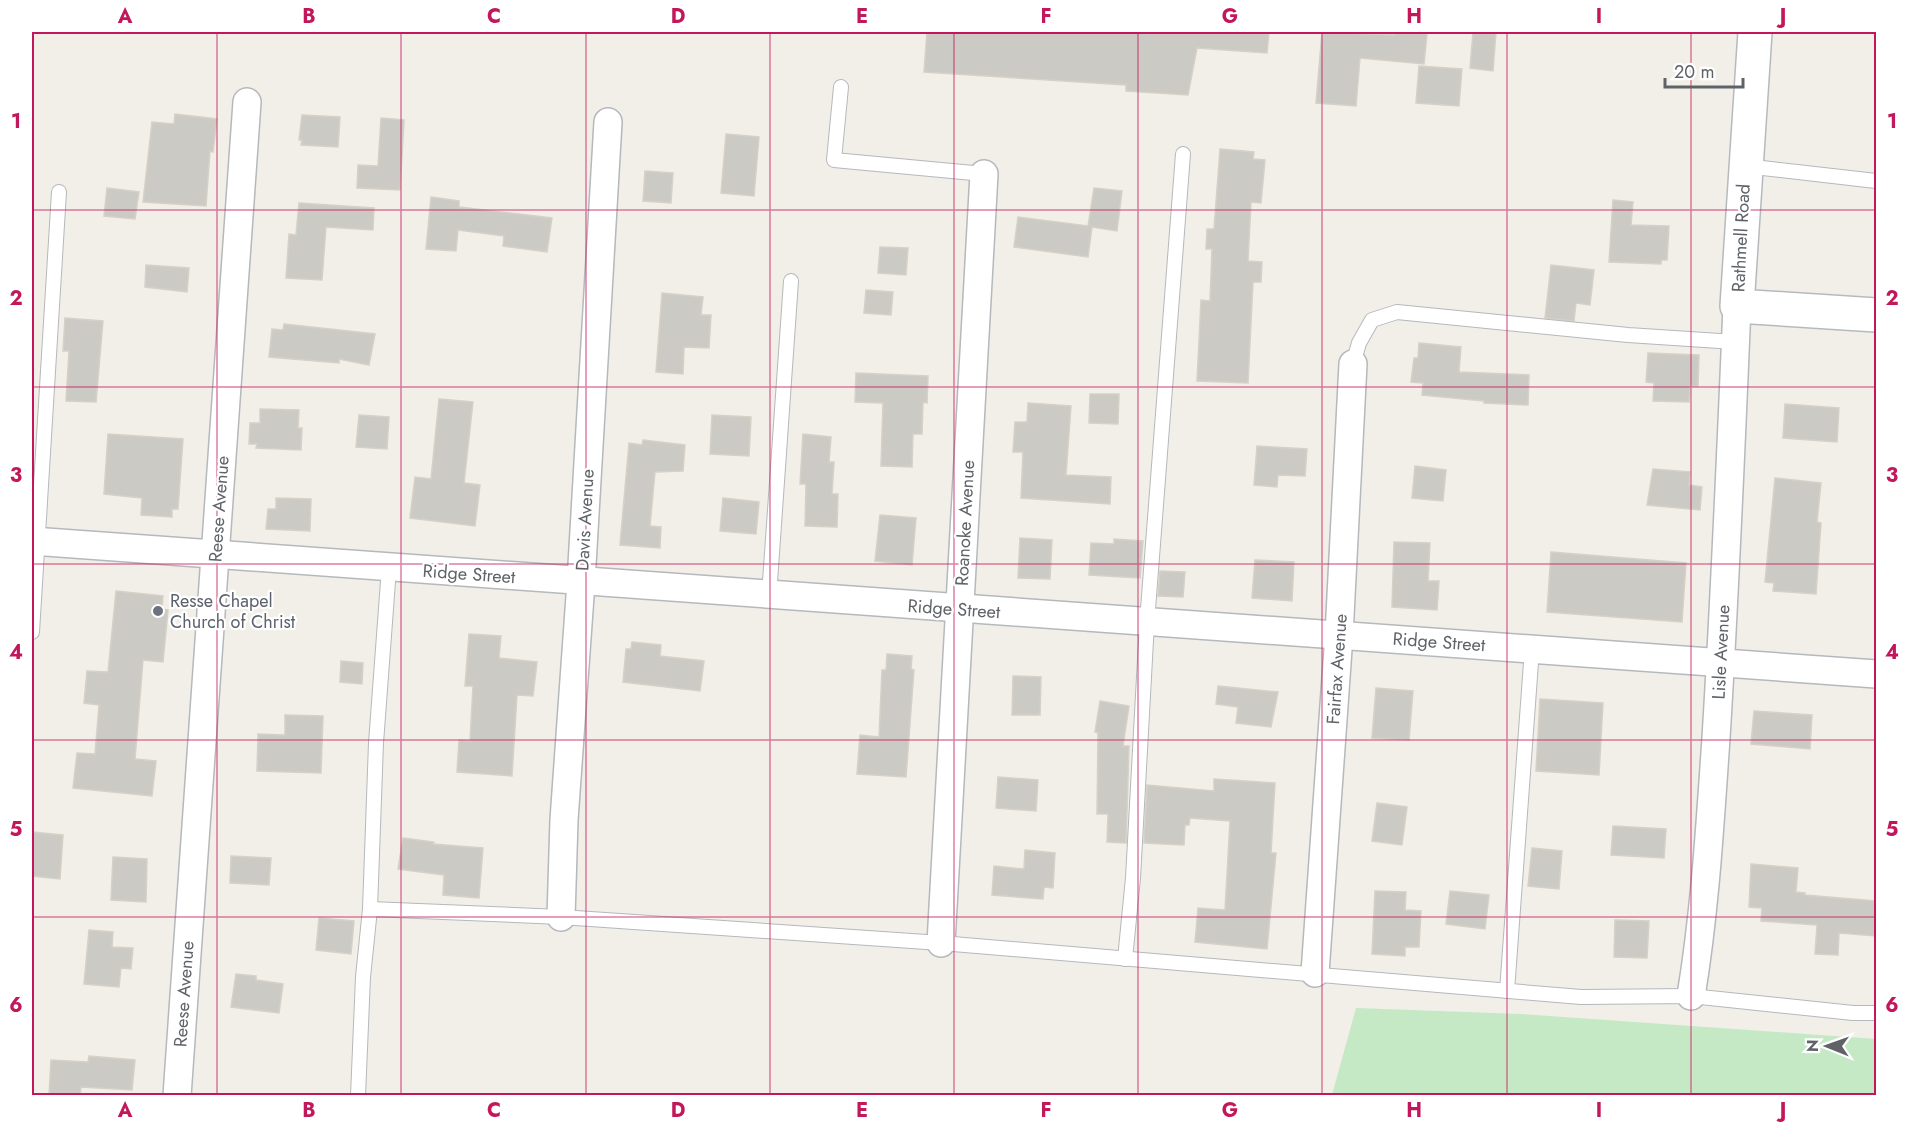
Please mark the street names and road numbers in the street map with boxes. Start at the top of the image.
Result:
street label: Rathmell Road [1725,183,1757,293]
street label: Reese Avenue [202,455,236,563]
street label: Roanoke Avenue [949,459,981,587]
street label: Davis Avenue [569,468,601,572]
street label: Ridge Street [422,558,517,590]
street label: Ridge Street [907,593,1002,625]
street label: Lisle Avenue [1706,604,1736,700]
street label: Fairfax Avenue [1320,613,1354,725]
street label: Ridge Street [1392,626,1487,658]
street label: Reese Avenue [167,940,201,1048]

